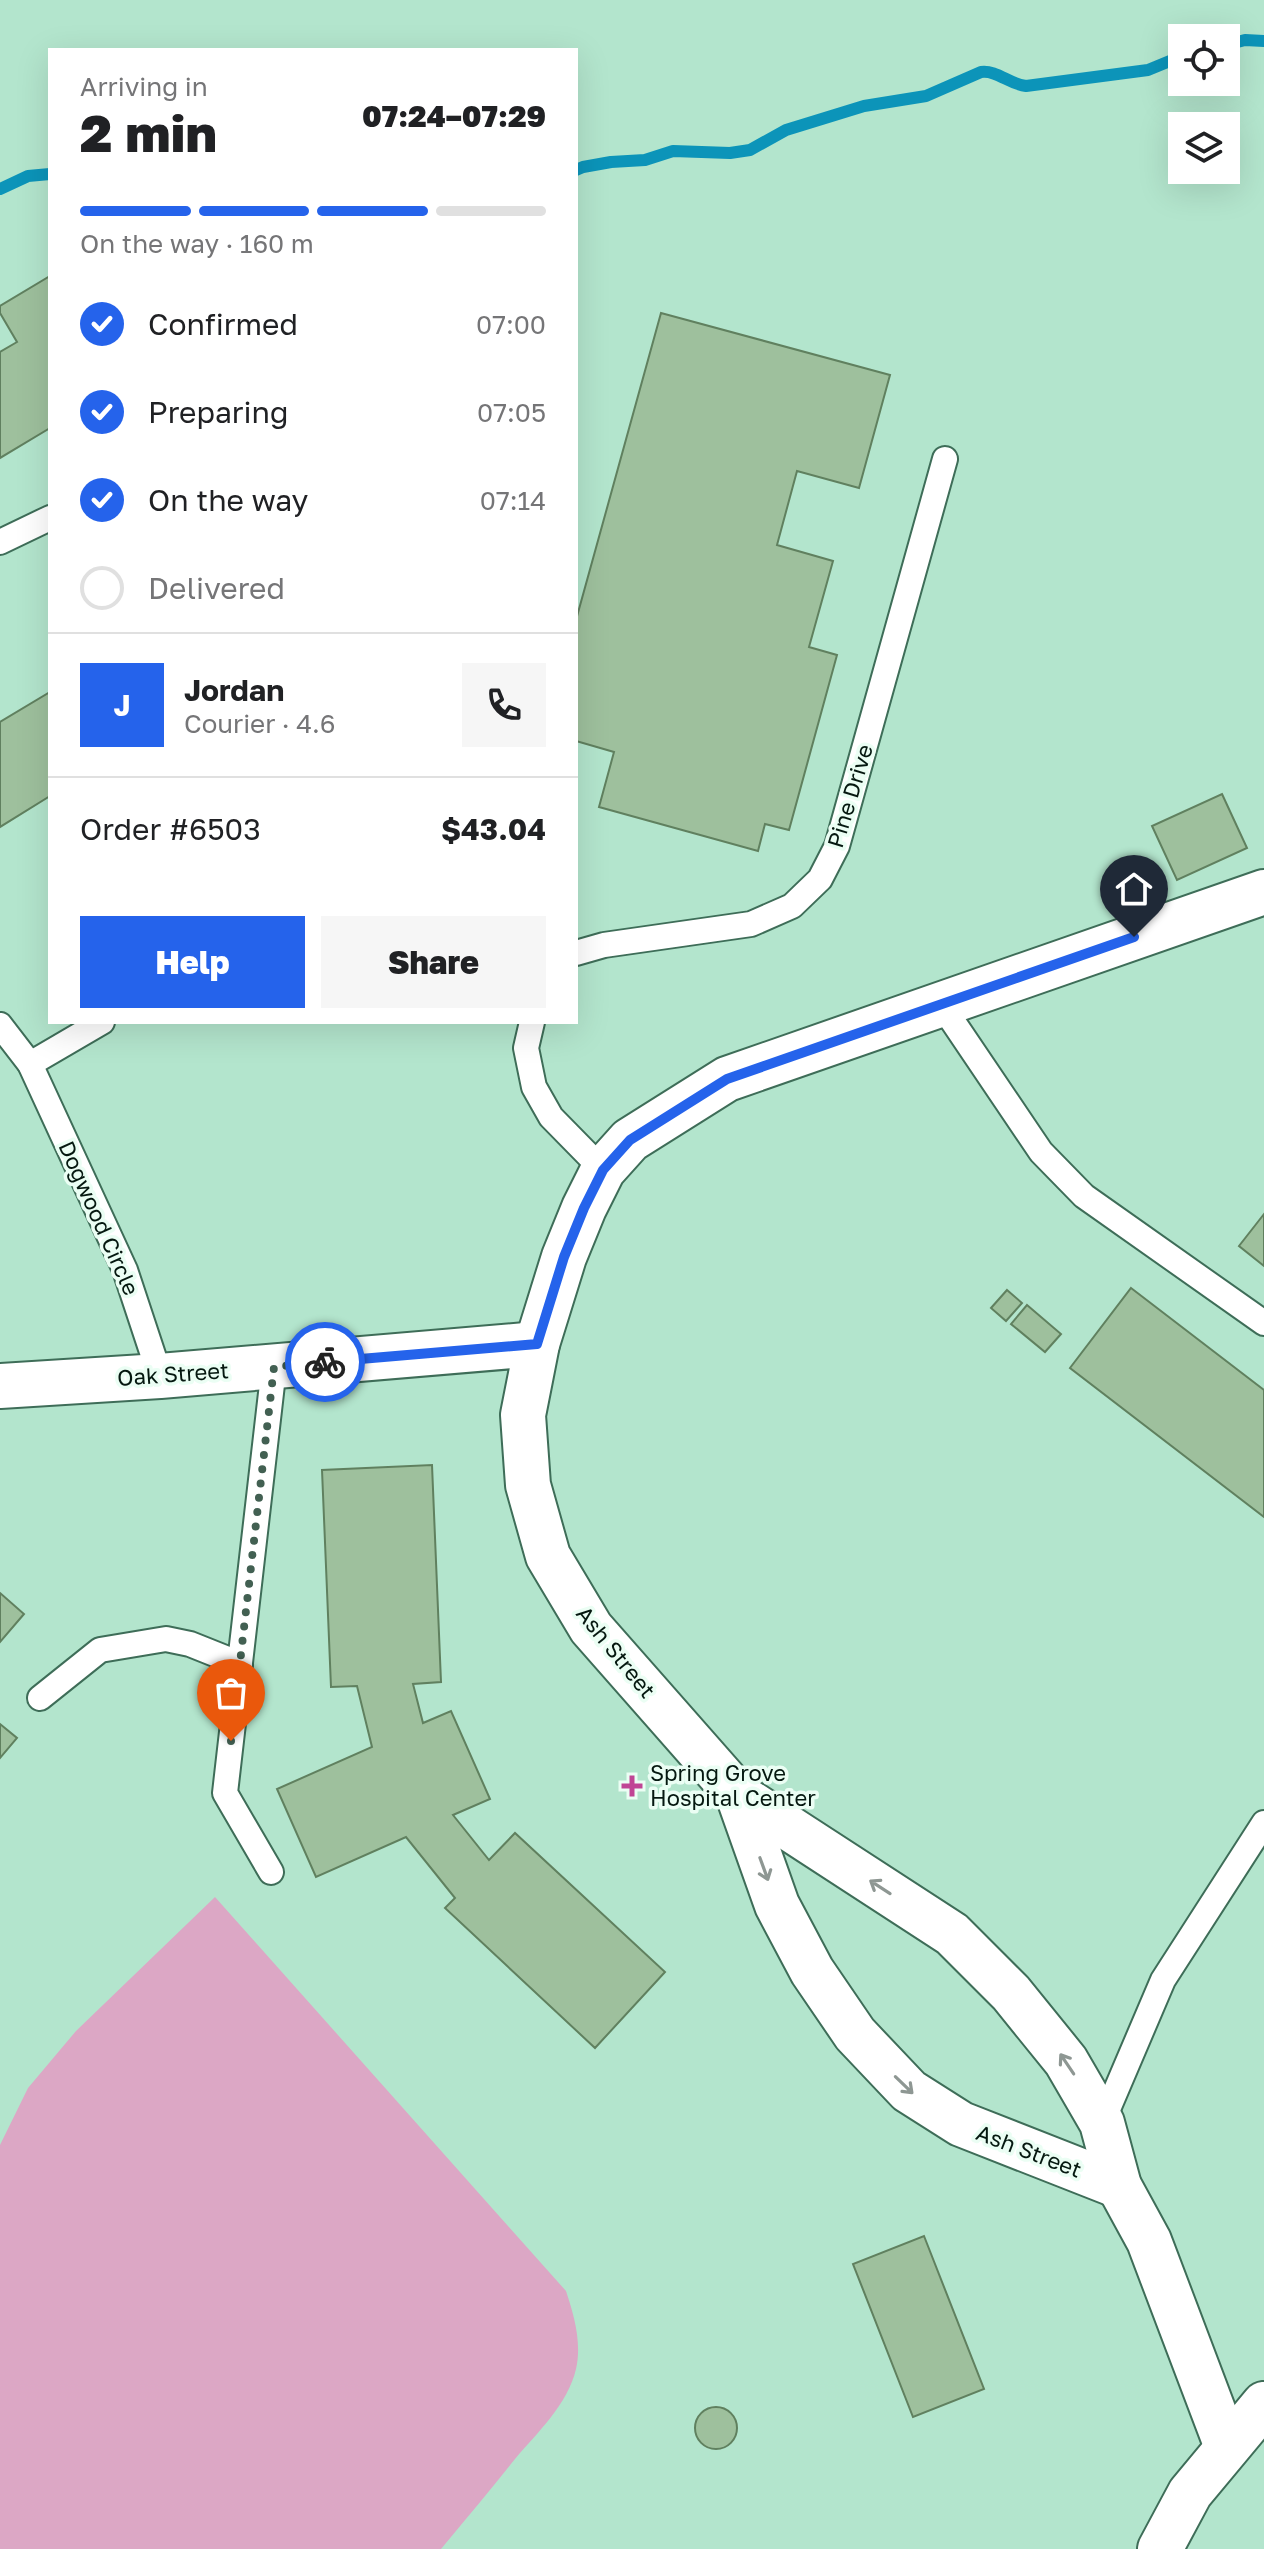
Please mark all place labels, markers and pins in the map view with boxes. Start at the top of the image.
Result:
pin [1100,855,1168,937]
pin [197,1659,265,1741]
place label: Spring Grove Hospital Center [650,1759,816,1811]
marker: Spring Grove Hospital Center [621,1775,643,1797]

